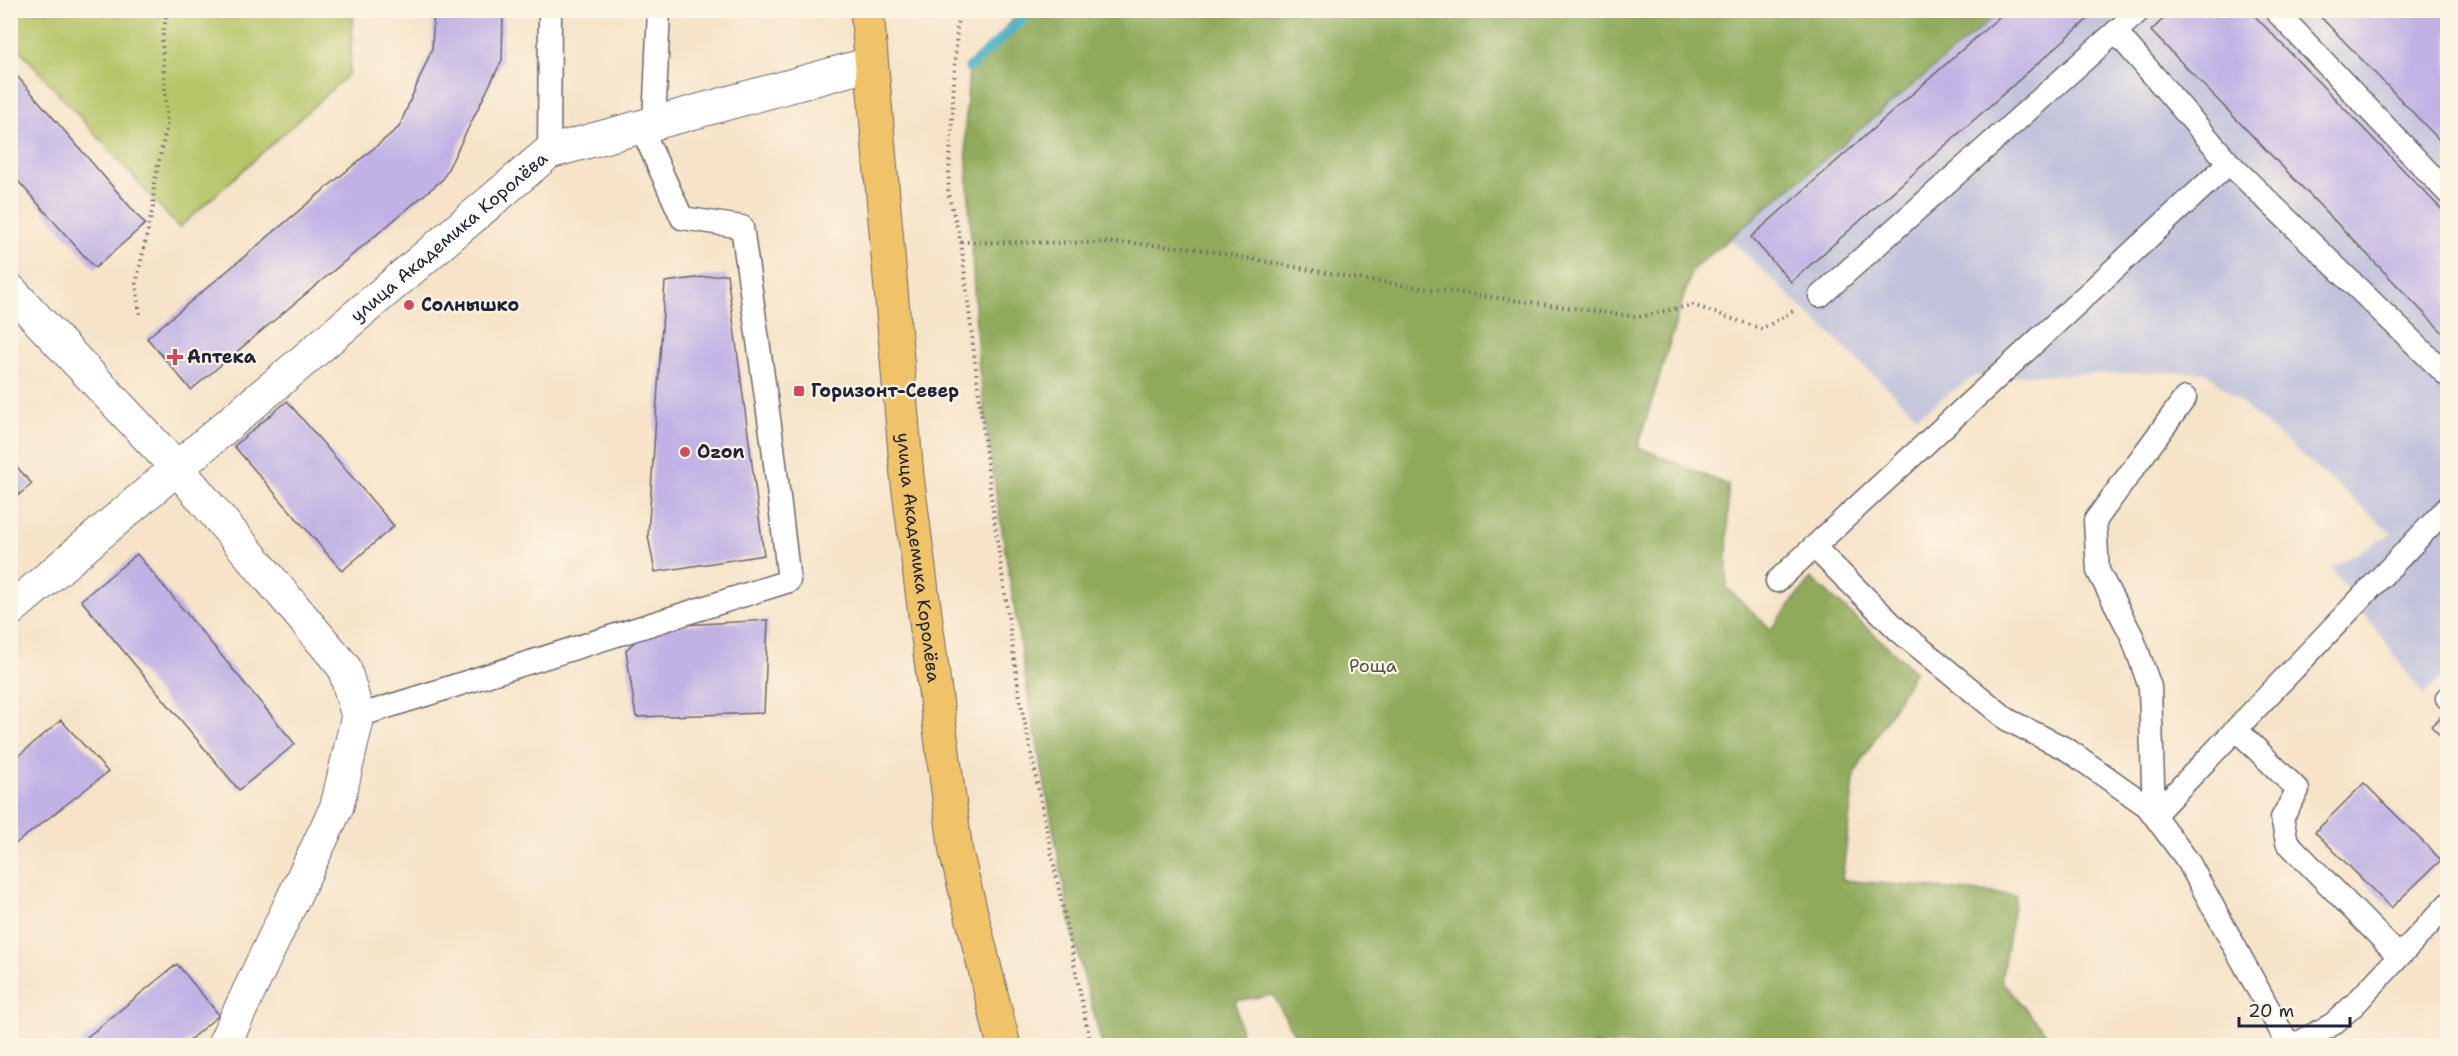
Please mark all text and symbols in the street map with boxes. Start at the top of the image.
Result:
street label: улица Академика Королёва [345,146,553,328]
place label: Солнышко [421,293,519,317]
marker: Солнышко [402,298,416,312]
place label: Аптека [187,345,257,369]
marker: Аптека [168,350,182,364]
place label: Горизонт-Север [811,379,959,403]
marker: Горизонт-Север [792,384,806,398]
street label: улица Академика Королёва [891,432,946,684]
place label: Ozon [697,440,744,464]
marker: Ozon [678,445,692,459]
park label: Роща [1349,654,1397,678]
scale bar [2239,990,2350,1028]
text: 20 m [2248,999,2294,1023]

